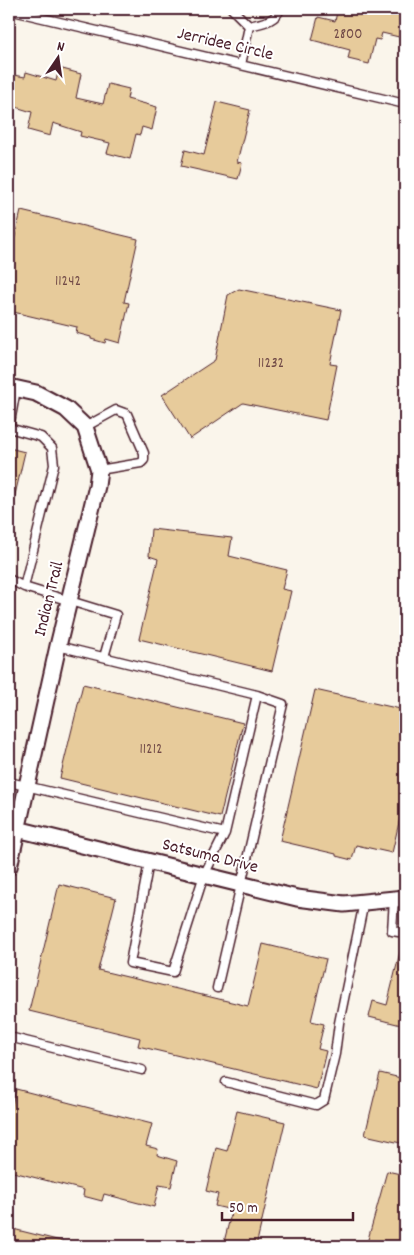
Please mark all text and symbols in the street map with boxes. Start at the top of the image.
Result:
street label: Jerridee Circle [175,22,276,68]
house number: 2800 [334,24,362,46]
north arrow [32,32,82,82]
text: N [55,37,66,58]
house number: 11242 [55,271,81,293]
house number: 11232 [258,353,284,375]
street label: Indian Trail [29,558,72,639]
house number: 11212 [140,739,162,761]
street label: Satsuma Drive [159,833,261,881]
scale bar [222,1190,353,1222]
text: 50 m [229,1198,258,1220]

